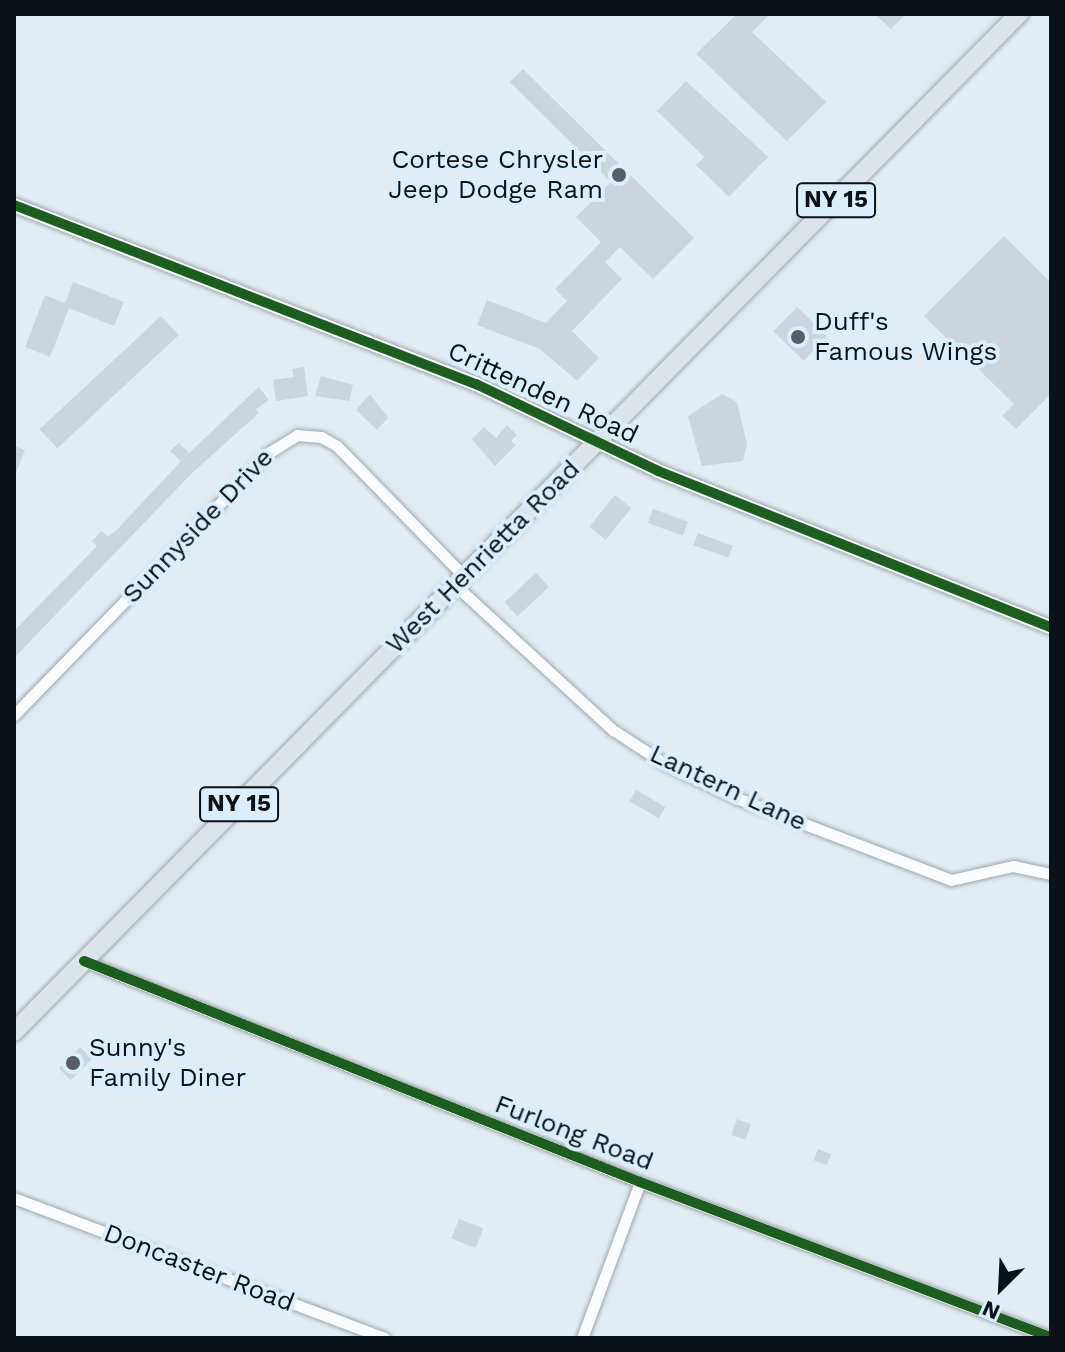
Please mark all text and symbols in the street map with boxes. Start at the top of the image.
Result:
place label: Cortese Chrysler Jeep Dodge Ram [388,144,603,206]
marker: Cortese Chrysler Jeep Dodge Ram [610,166,628,184]
road number: NY 15 [794,180,878,220]
place label: Duff's Famous Wings [814,306,998,368]
marker: Duff's Famous Wings [789,328,807,346]
street label: Crittenden Road [443,335,643,451]
street label: Sunnyside Drive [116,442,280,610]
street label: West Henrietta Road [379,453,587,661]
street label: Lantern Lane [645,738,811,838]
road number: NY 15 [197,784,281,824]
place label: Sunny's Family Diner [89,1032,247,1094]
marker: Sunny's Family Diner [64,1054,82,1072]
street label: Furlong Road [490,1088,658,1178]
street label: Doncaster Road [99,1217,299,1319]
north arrow [961,1248,1041,1328]
text: N [978,1296,1004,1325]

